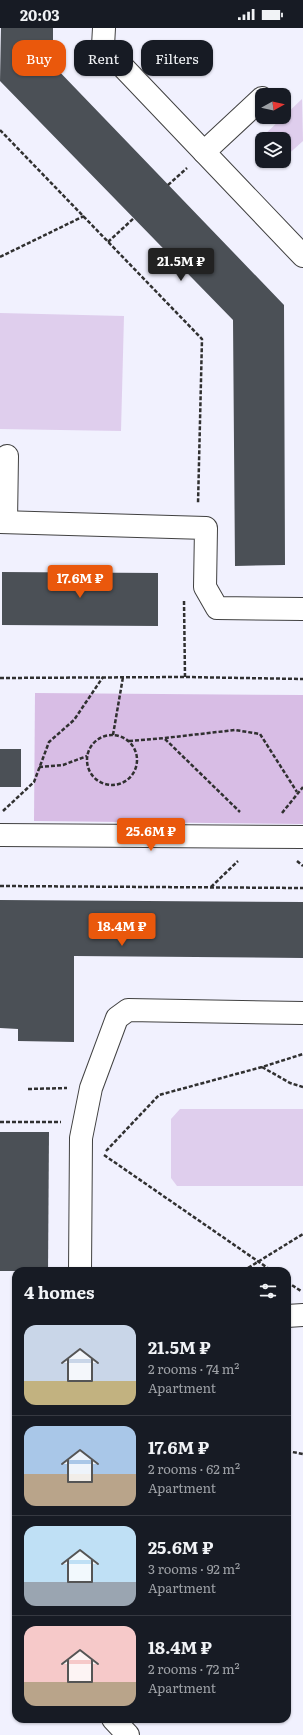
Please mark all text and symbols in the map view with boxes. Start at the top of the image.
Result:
text: 20:03 [20,3,60,26]
chip: Buy [12,40,66,76]
chip: Rent [74,40,133,76]
chip: Filters [141,40,213,76]
north arrow [255,88,291,124]
map controls [255,88,291,168]
button: layers [255,132,291,168]
pin: 21.5M ₽ [144,248,218,282]
text: 21.5M ₽ [157,251,205,270]
pin: 17.6M ₽ [43,565,117,599]
text: 17.6M ₽ [57,568,103,587]
pin: 25.6M ₽ [114,818,188,852]
text: 25.6M ₽ [126,821,176,840]
pin: 18.4M ₽ [85,913,159,947]
text: 18.4M ₽ [98,916,146,935]
text: 4 homes [24,1279,95,1304]
icon: filters [257,1280,279,1302]
text: 21.5M ₽ [148,1334,211,1359]
icon: home [56,1341,104,1389]
text: 2 rooms · 74 m² [148,1359,239,1378]
text: Apartment [148,1378,216,1397]
text: 17.6M ₽ [148,1434,209,1459]
icon: home [56,1442,104,1490]
text: 2 rooms · 62 m² [148,1459,240,1478]
text: Apartment [148,1478,216,1497]
text: 25.6M ₽ [148,1534,213,1559]
icon: home [56,1542,104,1590]
text: 3 rooms · 92 m² [148,1559,240,1578]
text: Apartment [148,1578,216,1597]
text: 18.4M ₽ [148,1634,212,1659]
icon: home [56,1642,104,1690]
text: 2 rooms · 72 m² [148,1659,240,1678]
text: Apartment [148,1678,216,1697]

